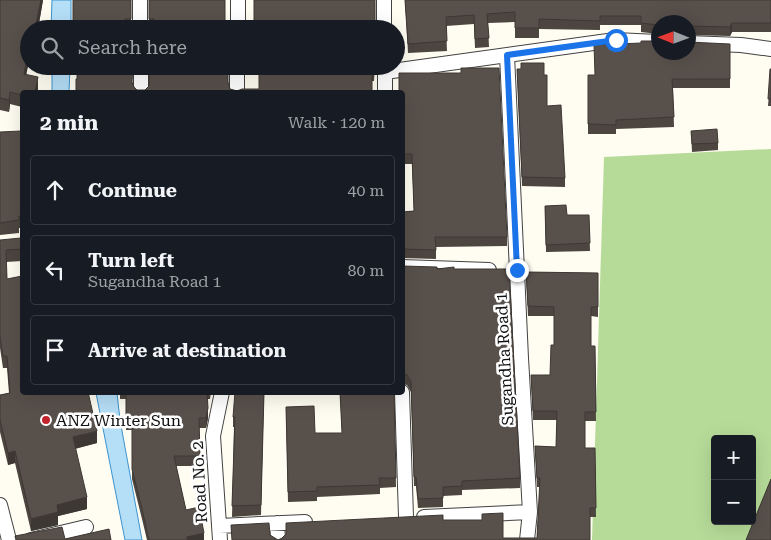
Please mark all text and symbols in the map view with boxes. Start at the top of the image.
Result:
north arrow [651,15,696,60]
search box [20,20,405,75]
route start [605,29,628,52]
icon: search [38,34,66,62]
text: Search here [78,36,187,59]
text: 2 min [40,111,98,135]
text: Walk · 120 m [288,113,385,132]
icon: ahead [41,176,69,204]
text: Continue [88,179,177,202]
text: 40 m [347,181,384,200]
text: Turn left [88,249,174,272]
icon: left [41,256,69,284]
route end [506,259,529,282]
text: 80 m [347,261,384,280]
text: Sugandha Road 1 [88,272,221,291]
street label: Sugandha Road 1 [492,292,517,426]
icon: arrive [41,336,69,364]
text: Arrive at destination [88,339,286,362]
place label: ANZ Winter Sun [56,411,181,430]
marker: ANZ Winter Sun [40,414,52,426]
map controls [711,435,756,525]
button: + [711,435,756,480]
street label: Road No. 2 [188,440,211,523]
button: − [711,480,756,525]

